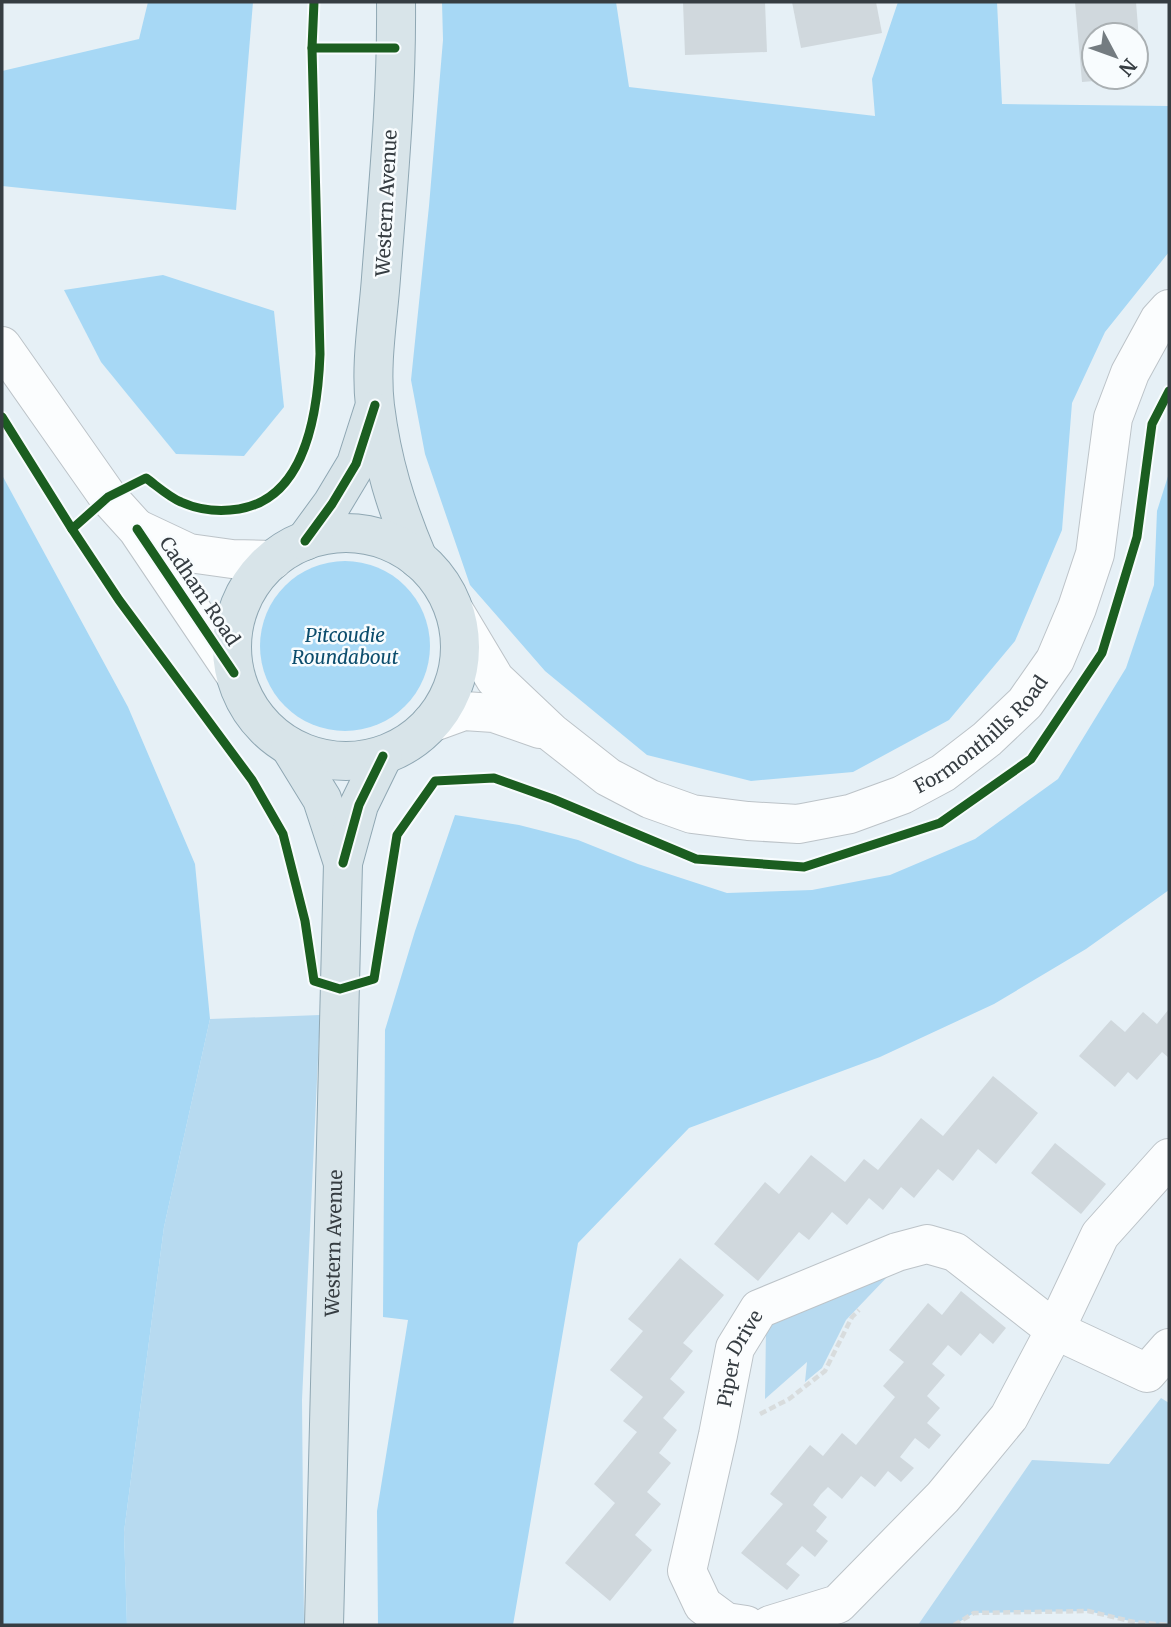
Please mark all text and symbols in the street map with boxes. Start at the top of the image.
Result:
north arrow [1080,21,1150,91]
text: N [1114,54,1142,81]
street label: Western Avenue [370,129,402,278]
street label: Cadham Road [155,532,245,650]
park label: Pitcoudie Roundabout [292,623,399,669]
street label: Formonthills Road [910,671,1053,798]
street label: Western Avenue [320,1169,347,1318]
street label: Piper Drive [712,1305,768,1409]

